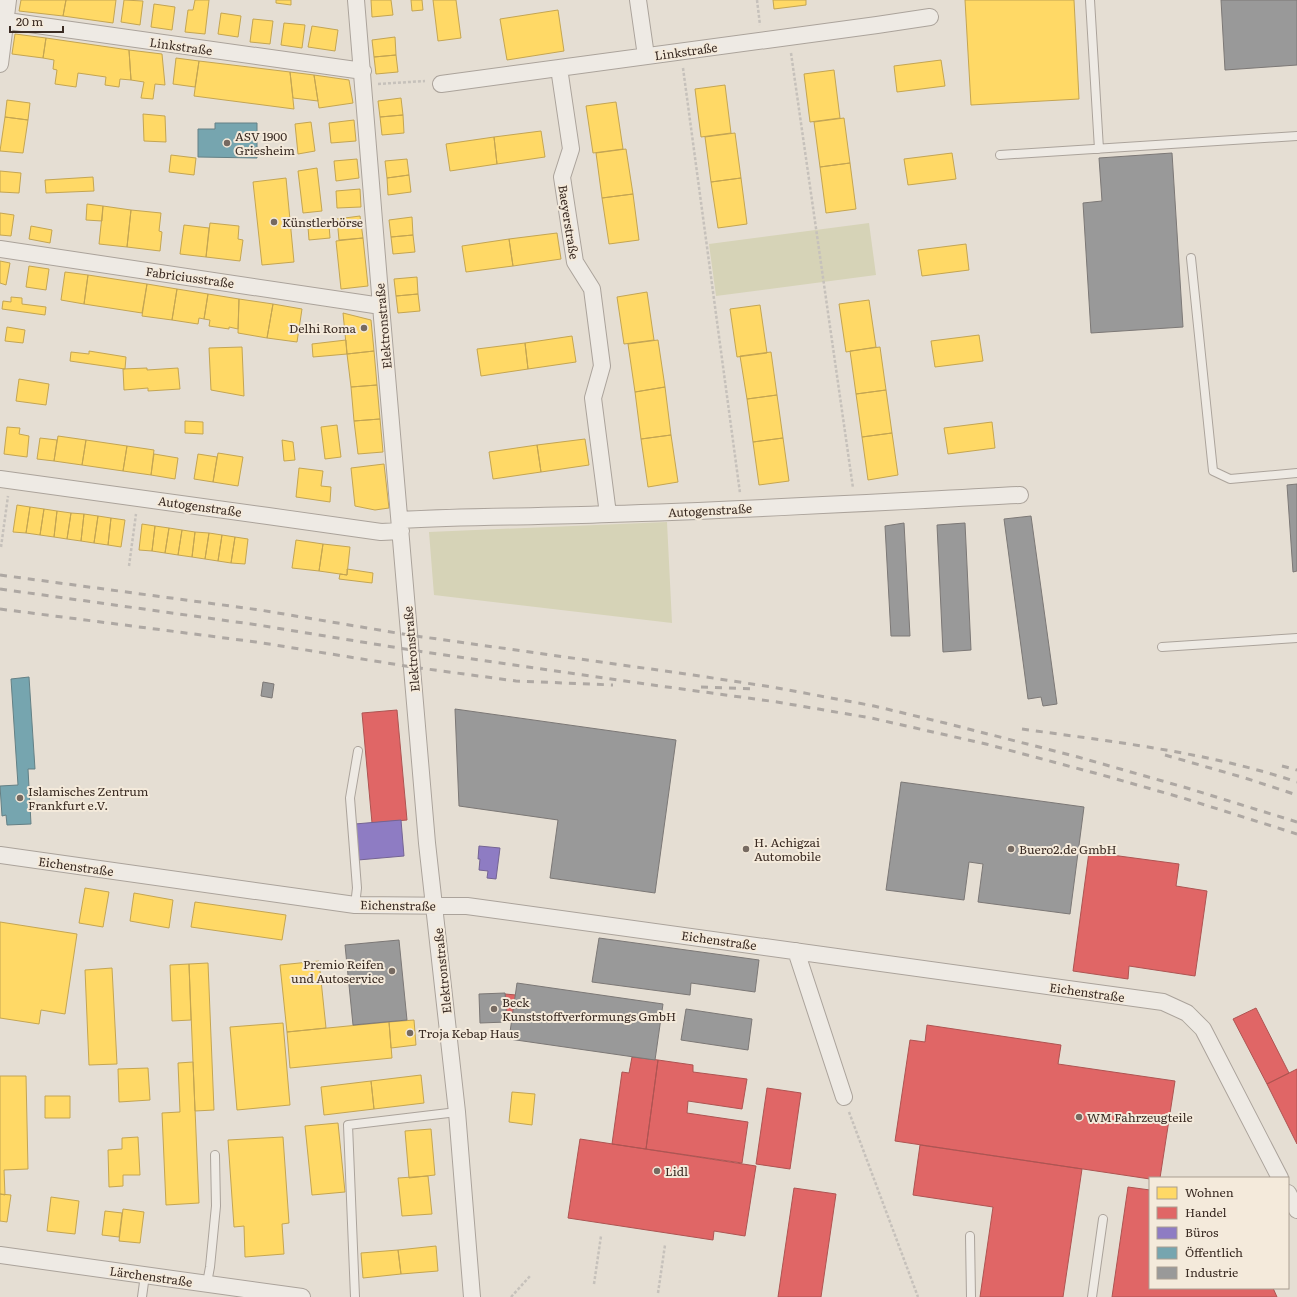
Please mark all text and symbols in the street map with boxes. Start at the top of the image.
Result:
scale bar [10,8,63,34]
text: 20 m [16,12,43,30]
street label: Linkstraße [148,33,214,59]
street label: Linkstraße [653,38,719,64]
place label: ASV 1900 Griesheim [235,127,295,159]
marker: ASV 1900 Griesheim [222,138,232,148]
street label: Baeyerstraße [554,183,584,261]
place label: Künstlerbörse [282,213,363,231]
marker: Künstlerbörse [269,217,279,227]
street label: Fabriciusstraße [145,262,235,292]
street label: Elektronstraße [370,282,396,370]
place label: Delhi Roma [289,319,357,337]
marker: Delhi Roma [359,323,369,333]
street label: Autogenstraße [157,491,243,521]
street label: Autogenstraße [667,499,753,521]
street label: Elektronstraße [398,605,424,693]
place label: Islamisches Zentrum Frankfurt e.V. [28,782,149,814]
marker: Islamisches Zentrum Frankfurt e.V. [15,793,25,803]
place label: H. Achigzai Automobile [754,833,821,865]
place label: Buero2.de GmbH [1019,840,1117,858]
marker: H. Achigzai Automobile [741,844,751,854]
marker: Buero2.de GmbH [1006,844,1016,854]
street label: Eichenstraße [37,852,115,880]
street label: Eichenstraße [360,895,436,915]
street label: Eichenstraße [680,926,758,954]
street label: Elektronstraße [429,927,455,1015]
place label: Premio Reifen und Autoservice [291,955,384,987]
marker: Premio Reifen und Autoservice [387,966,397,976]
street label: Eichenstraße [1048,978,1126,1006]
place label: Beck Kunststoffverformungs GmbH [502,993,676,1025]
marker: Beck Kunststoffverformungs GmbH [489,1004,499,1014]
place label: Troja Kebap Haus [418,1024,519,1042]
marker: Troja Kebap Haus [405,1028,415,1038]
place label: WM Fahrzeugteile [1087,1108,1193,1126]
marker: WM Fahrzeugteile [1074,1112,1084,1122]
place label: Lidl [665,1162,688,1180]
marker: Lidl [652,1166,662,1176]
legend [1149,1177,1289,1289]
text: Wohnen [1185,1183,1234,1201]
text: Handel [1185,1203,1227,1221]
text: Büros [1185,1223,1219,1241]
text: Öffentlich [1185,1243,1243,1261]
street label: Lärchenstraße [108,1261,194,1291]
text: Industrie [1185,1263,1238,1281]

